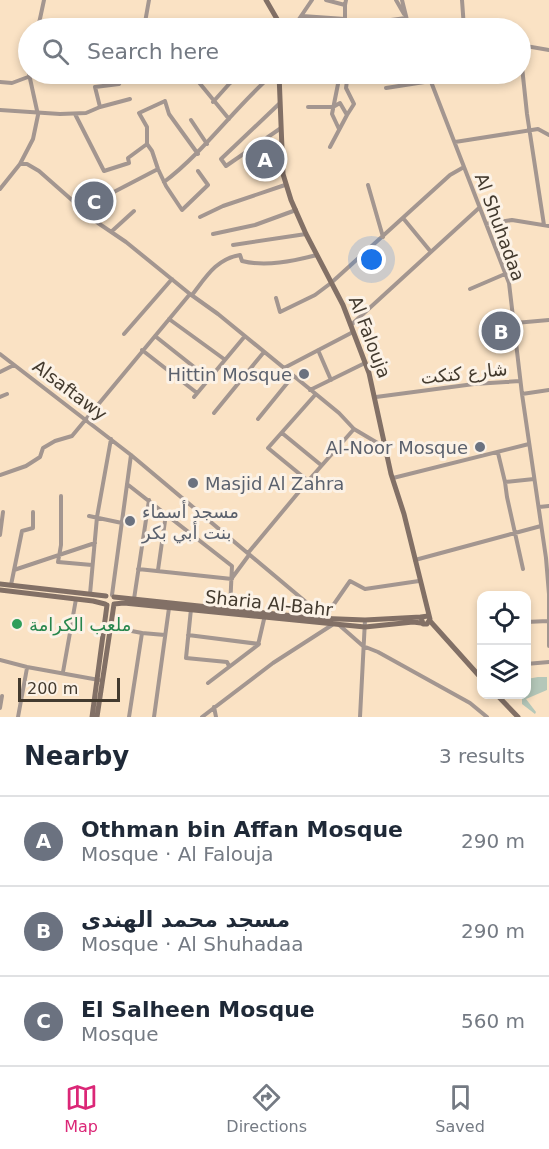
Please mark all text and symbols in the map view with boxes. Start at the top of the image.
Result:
search box [18,18,531,84]
icon: search [39,35,72,68]
text: Search here [87,39,219,64]
pin: A [246,136,284,182]
street label: Al Shuhadaa [471,170,529,284]
pin: C [74,178,113,224]
your location [357,245,386,274]
street label: Al Falouja [345,293,395,381]
pin: B [482,308,520,354]
street label: Alsaftawy [29,355,111,425]
street label: شارع كتكت [419,358,509,389]
place label: Hittin Mosque [167,364,292,385]
marker: Hittin Mosque [297,367,311,381]
place label: Al-Noor Mosque [326,437,468,458]
marker: Al-Noor Mosque [473,440,487,454]
place label: Masjid Al Zahra [205,473,344,494]
marker: Masjid Al Zahra [186,476,200,490]
place label: مسجد أسماء بنت أبي بكر [141,500,239,544]
marker: مسجد أسماء بنت أبي بكر [123,514,137,528]
street label: Sharia Al-Bahr [204,586,335,620]
map controls [477,591,531,699]
button: locate [477,591,531,645]
place label: ملعب الكرامة [29,614,131,636]
marker: ملعب الكرامة [10,617,24,631]
button: layers [477,645,531,699]
scale bar [18,675,120,702]
text: 200 m [27,679,78,698]
text: Nearby [24,741,129,771]
text: 3 results [439,744,525,768]
text: Othman bin Affan Mosque [81,817,403,842]
text: A [36,829,51,853]
text: 290 m [461,829,525,853]
text: Mosque · Al Falouja [81,842,273,866]
text: مسجد محمد الهندى [81,907,290,932]
text: B [36,919,51,943]
text: 290 m [461,919,525,943]
text: Mosque · Al Shuhadaa [81,932,303,956]
text: El Salheen Mosque [81,997,315,1022]
text: C [36,1009,51,1033]
text: 560 m [461,1009,525,1033]
text: Mosque [81,1022,159,1046]
tab: Map [64,1081,98,1136]
tab: Directions [226,1081,307,1136]
tab: Saved [435,1081,485,1136]

